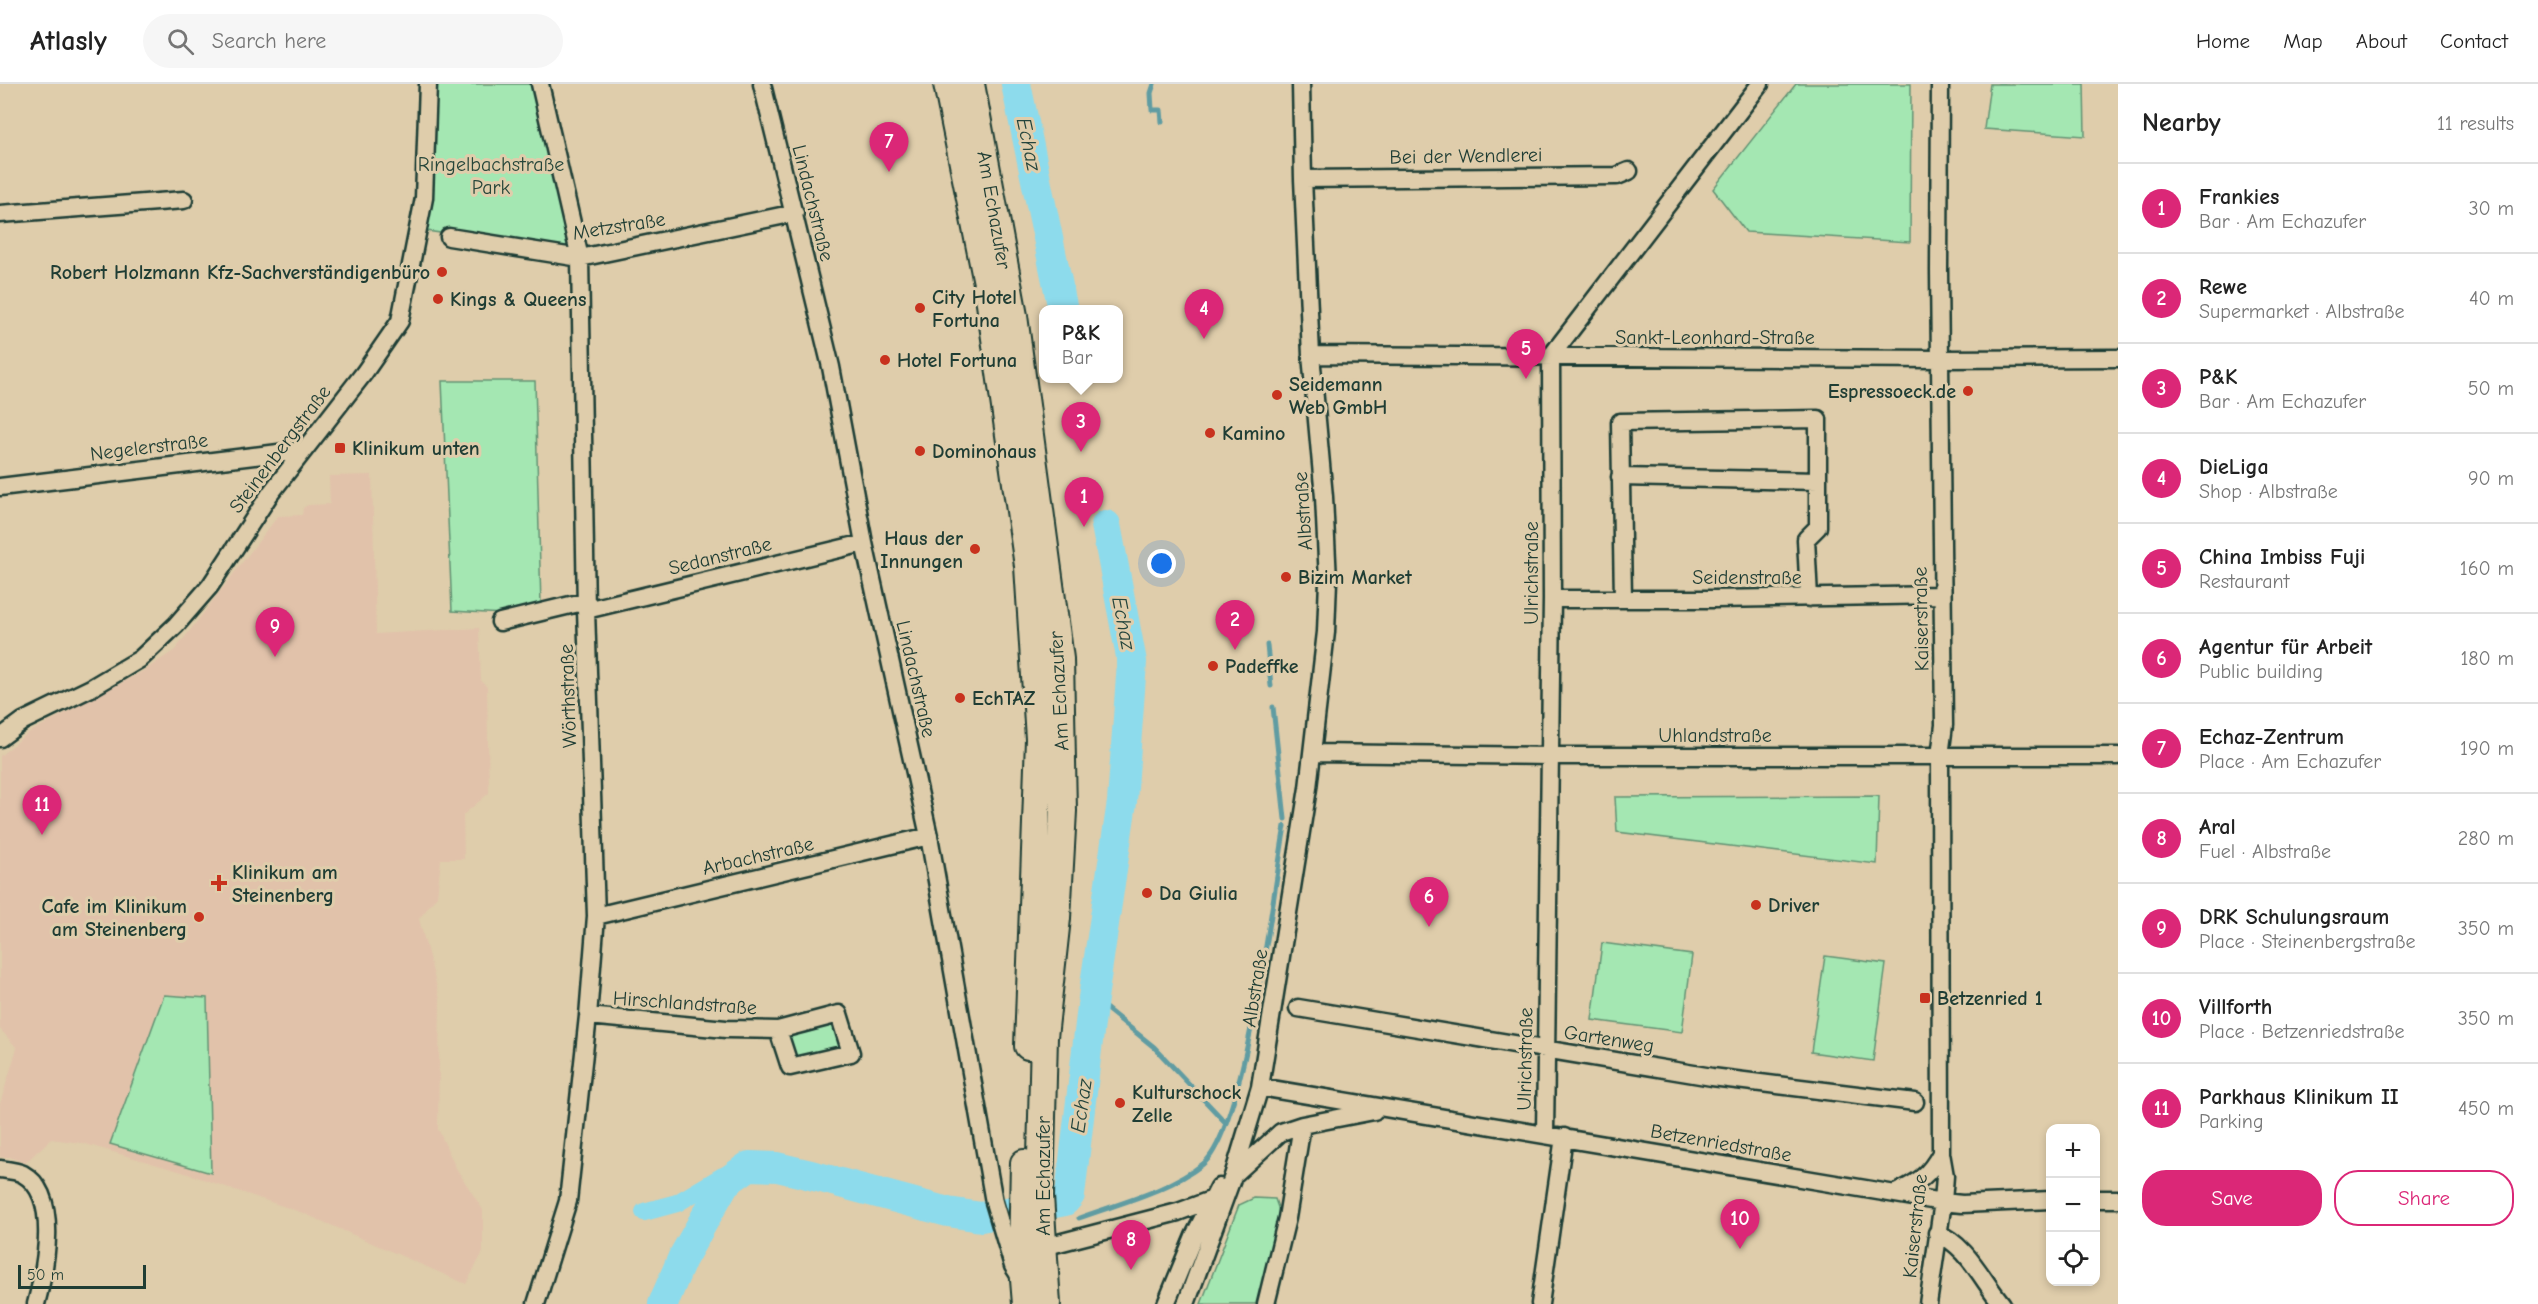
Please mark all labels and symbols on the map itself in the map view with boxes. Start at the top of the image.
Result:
water label: Echaz [1012,115,1047,174]
pin: 7 [870,122,908,172]
street label: Lindachstraße [787,142,839,264]
street label: Bei der Wendlerei [1389,143,1543,169]
street label: Am Echazufer [972,149,1016,271]
park label: Ringelbachstraße Park [418,153,564,199]
street label: Metzstraße [571,207,667,245]
place label: Robert Holzmann Kfz-Sachverständigenbüro [50,261,430,284]
marker: Robert Holzmann Kfz-Sachverständigenbüro [435,265,449,279]
place label: City Hotel Fortuna [932,286,1017,332]
place label: Kings & Queens [450,288,586,311]
pin: 4 [1184,290,1224,339]
marker: Kings & Queens [431,292,445,306]
marker: City Hotel Fortuna [913,301,927,315]
street label: Sankt-Leonhard-Straße [1615,326,1815,349]
pin: 5 [1506,330,1546,379]
place label: Hotel Fortuna [897,349,1017,372]
marker: Hotel Fortuna [878,353,892,367]
place label: Seidemann Web GmbH [1289,373,1387,419]
place label: Espressoeck.de [1828,380,1956,403]
street label: Steinenbergstraße [224,381,336,517]
marker: Espressoeck.de [1961,384,1975,398]
marker: Seidemann Web GmbH [1270,388,1284,402]
pin: 3 [1062,402,1100,452]
place label: Kamino [1222,422,1285,445]
marker: Kamino [1203,426,1217,440]
street label: Negelerstraße [89,428,209,466]
place label: Klinikum unten [352,437,480,460]
place label: Dominohaus [932,440,1036,463]
marker: Klinikum unten [333,441,347,455]
marker: Dominohaus [913,444,927,458]
street label: Albstraße [1289,471,1317,551]
pin: 1 [1064,478,1104,527]
street label: Ulrichstraße [1520,521,1543,625]
place label: Haus der Innungen [880,527,963,573]
street label: Sedanstraße [666,532,774,580]
marker: Haus der Innungen [968,542,982,556]
your location [1147,549,1176,578]
place label: Bizim Market [1298,566,1412,589]
street label: Seidenstraße [1692,566,1802,589]
street label: Kaiserstraße [1909,566,1933,672]
marker: Bizim Market [1279,570,1293,584]
water label: Echaz [1107,594,1141,653]
pin: 2 [1216,600,1254,650]
pin: 9 [256,608,294,657]
street label: Lindachstraße [891,618,941,740]
street label: Am Echazufer [1044,631,1074,751]
street label: Wörthstraße [555,644,581,748]
place label: Padeffke [1225,655,1299,678]
marker: Padeffke [1206,659,1220,673]
place label: EchTAZ [972,687,1036,710]
marker: EchTAZ [953,691,967,705]
street label: Uhlandstraße [1658,724,1772,747]
pin: 11 [22,786,62,835]
street label: Arbachstraße [700,832,816,880]
place label: Klinikum am Steinenberg [232,861,338,907]
marker: Klinikum am Steinenberg [210,874,228,892]
pin: 6 [1410,878,1448,927]
place label: Da Giulia [1159,882,1238,905]
marker: Da Giulia [1140,886,1154,900]
place label: Driver [1768,894,1819,917]
place label: Cafe im Klinikum am Steinenberg [41,895,187,941]
marker: Driver [1749,898,1763,912]
marker: Cafe im Klinikum am Steinenberg [192,910,206,924]
street label: Albstraße [1237,947,1273,1029]
street label: Hirschlandstraße [612,986,758,1020]
place label: Betzenried 1 [1937,987,2043,1010]
marker: Betzenried 1 [1918,991,1932,1005]
street label: Ulrichstraße [1513,1007,1537,1111]
street label: Gartenweg [1562,1021,1656,1057]
water label: Echaz [1065,1077,1097,1134]
place label: Kulturschock Zelle [1132,1081,1242,1127]
marker: Kulturschock Zelle [1113,1096,1127,1110]
street label: Am Echazufer [1032,1116,1055,1236]
street label: Betzenriedstraße [1649,1119,1793,1167]
street label: Kaiserstraße [1898,1173,1932,1279]
pin: 10 [1720,1200,1760,1249]
pin: 8 [1112,1220,1150,1270]
scale bar [18,1262,146,1290]

